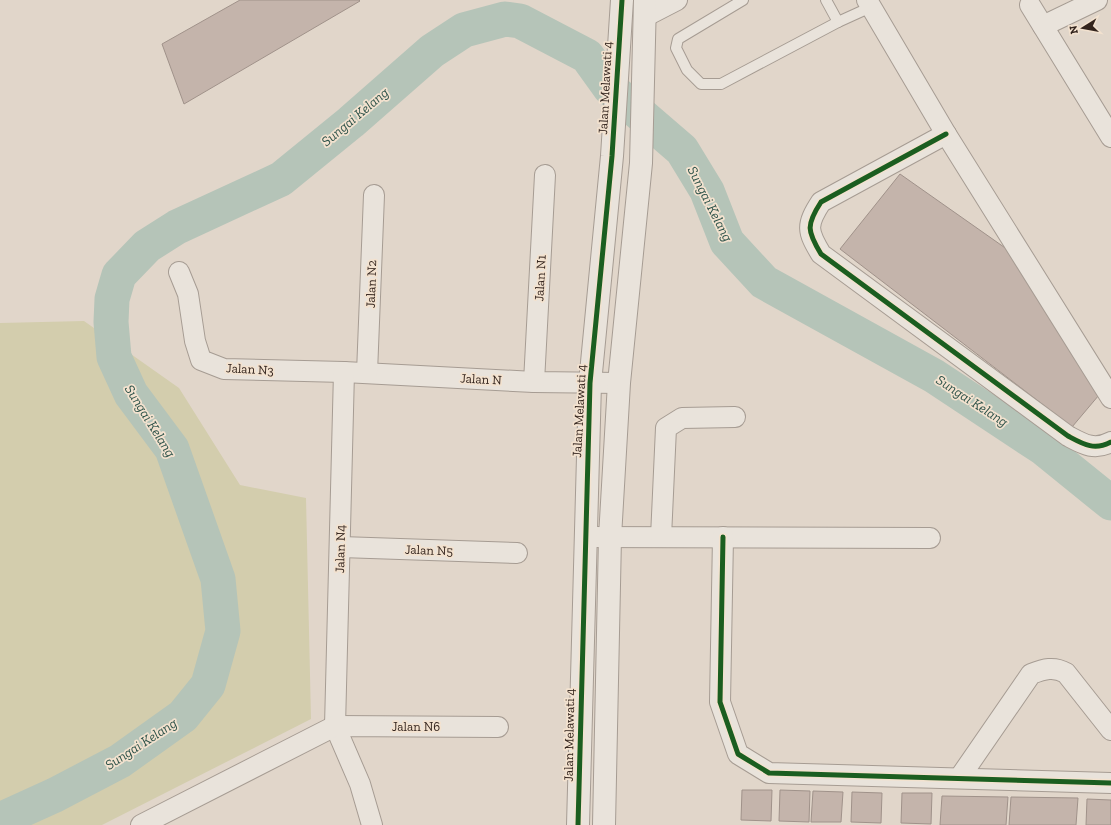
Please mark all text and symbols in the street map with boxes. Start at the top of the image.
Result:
north arrow [1063,8,1103,48]
text: N [1066,24,1081,35]
street label: Jalan Melawati 4 [595,41,615,135]
water label: Sungai Kelang [318,84,393,150]
water label: Sungai Kelang [684,163,737,245]
street label: Jalan N1 [531,254,549,302]
street label: Jalan N2 [363,259,379,308]
street label: Jalan N3 [226,360,274,378]
street label: Jalan Melawati 4 [569,364,589,458]
street label: Jalan N [460,370,503,388]
water label: Sungai Kelang [933,371,1012,431]
water label: Sungai Kelang [121,382,179,461]
street label: Jalan N4 [332,525,348,573]
street label: Jalan N5 [405,542,454,558]
street label: Jalan Melawati 4 [561,688,577,782]
water label: Sungai Kelang [102,714,181,774]
street label: Jalan N6 [392,719,440,734]

